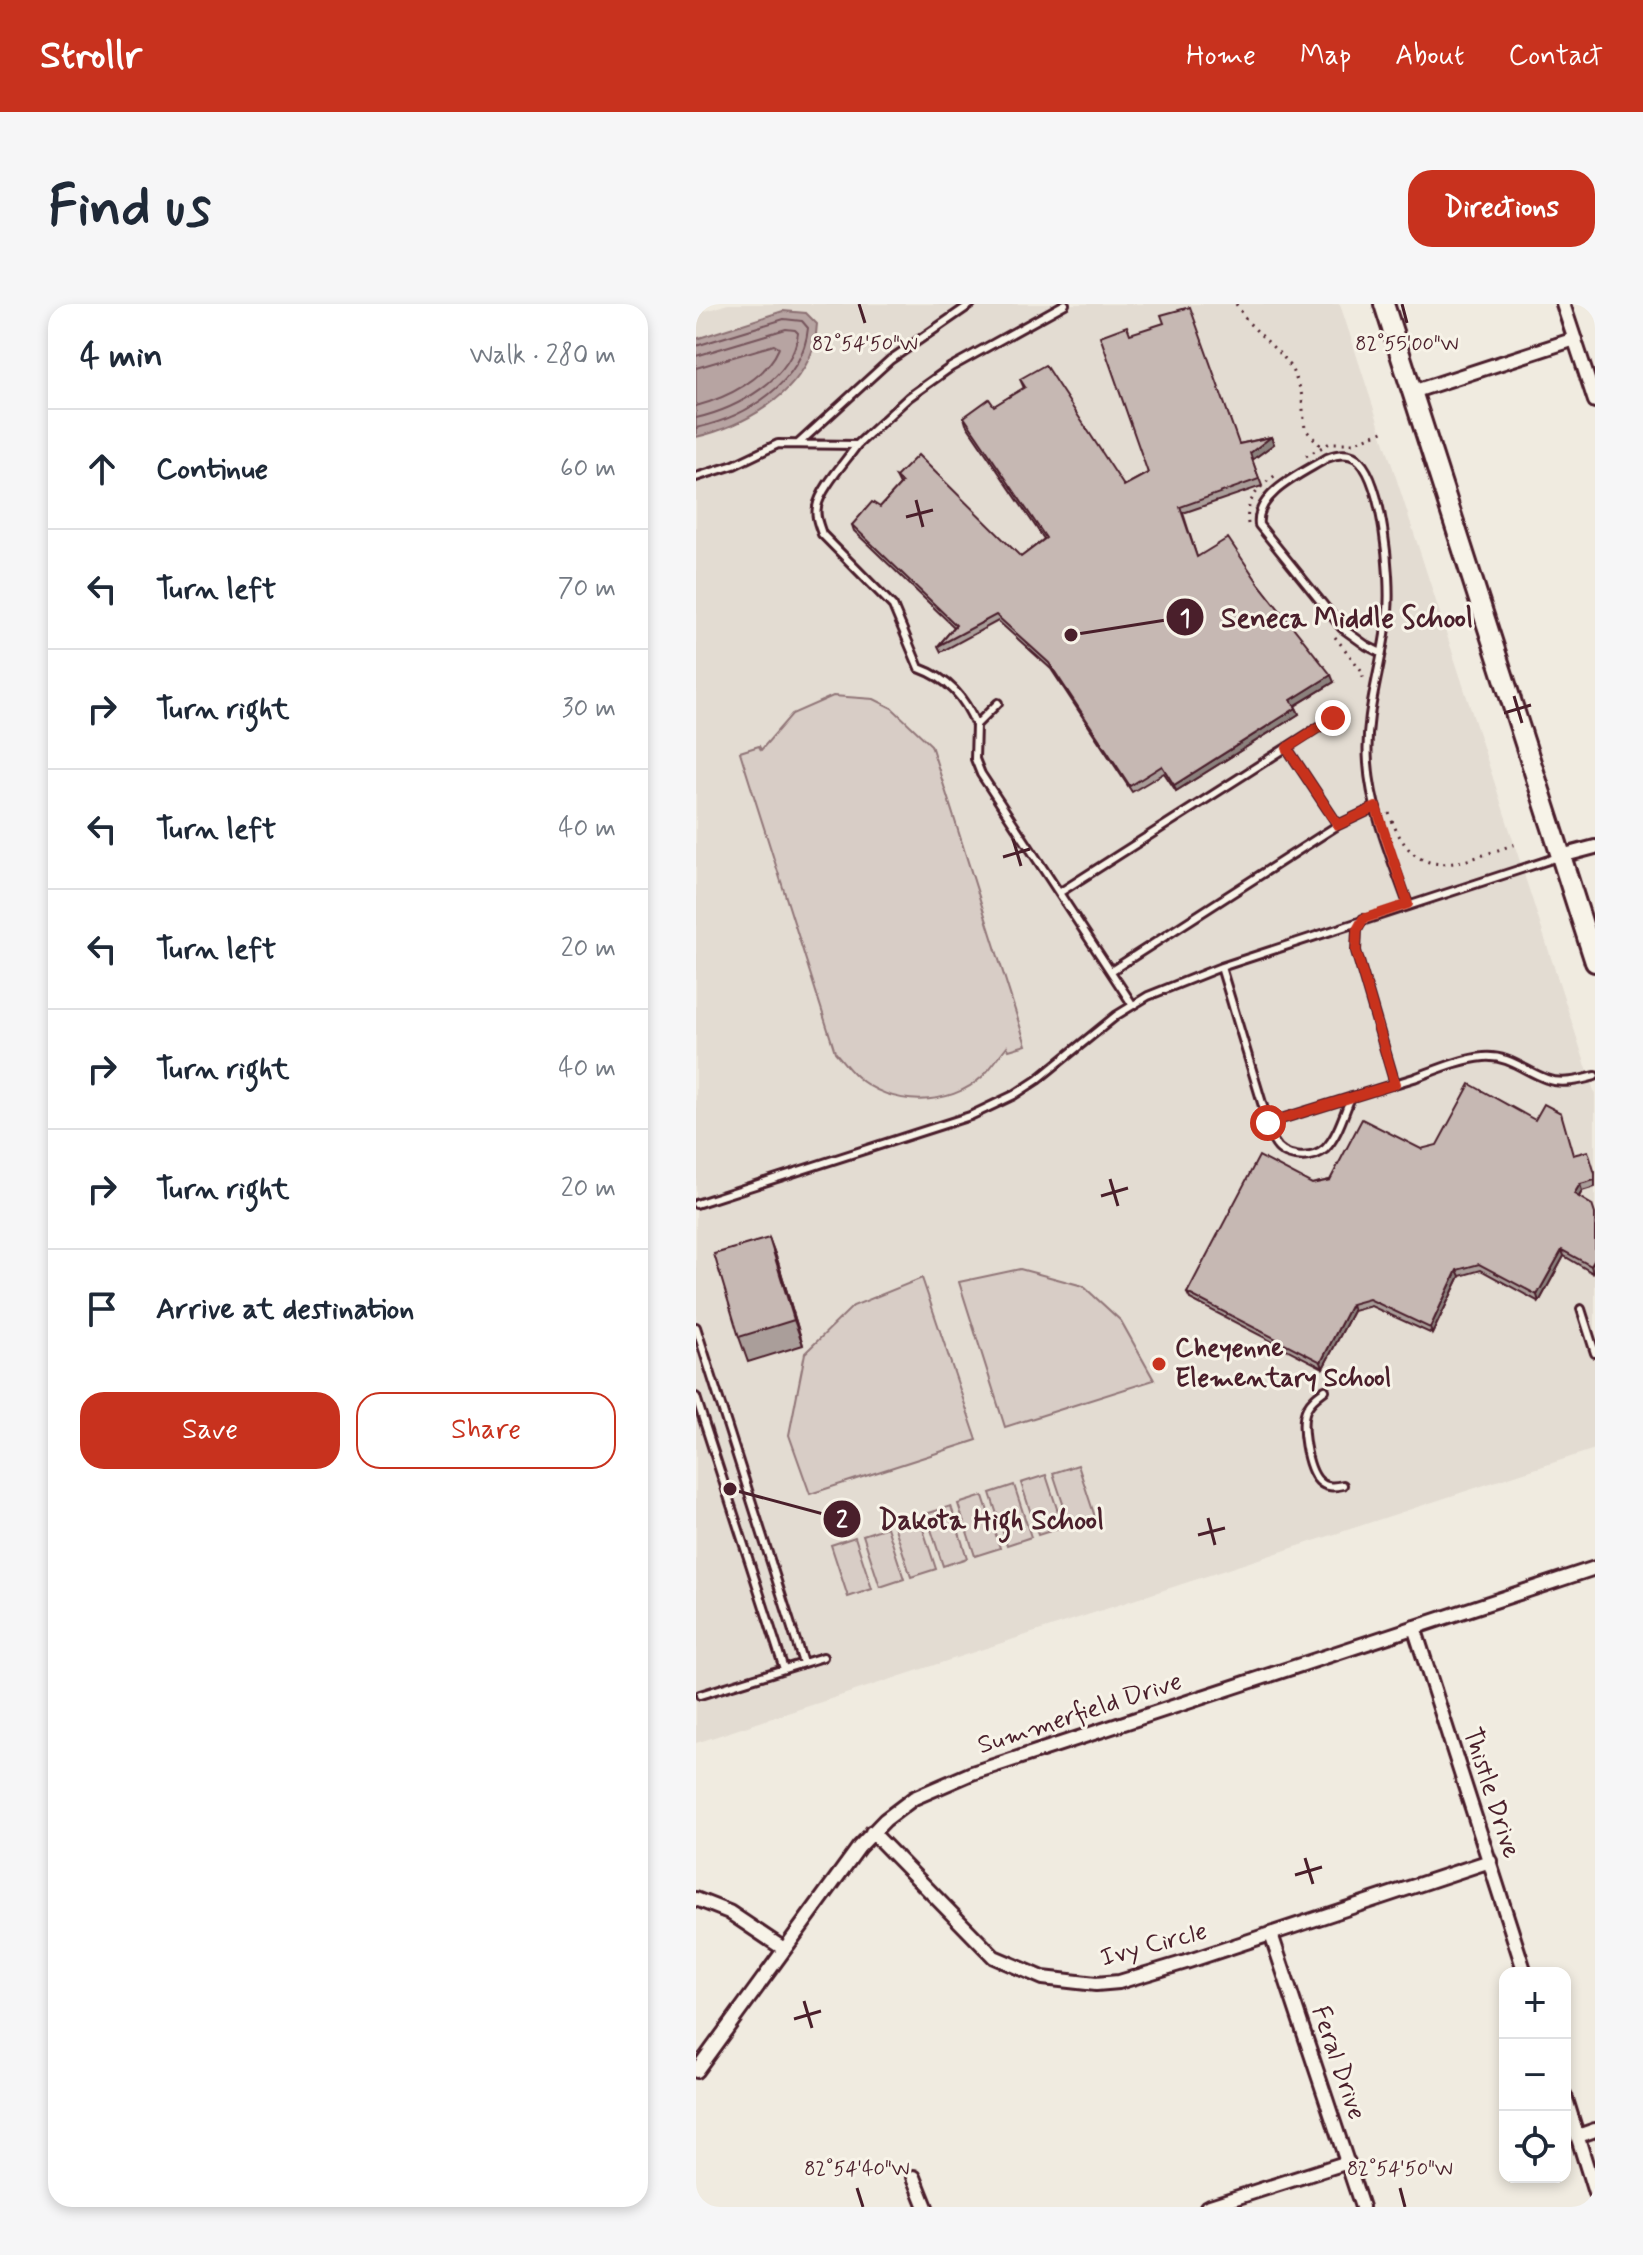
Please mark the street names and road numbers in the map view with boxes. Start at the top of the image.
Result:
street label: Summerfield Drive [973,1665,1187,1763]
street label: Thistle Drive [1454,1723,1528,1863]
street label: Ivy Circle [1097,1914,1211,1976]
street label: Feral Drive [1303,2001,1373,2125]

